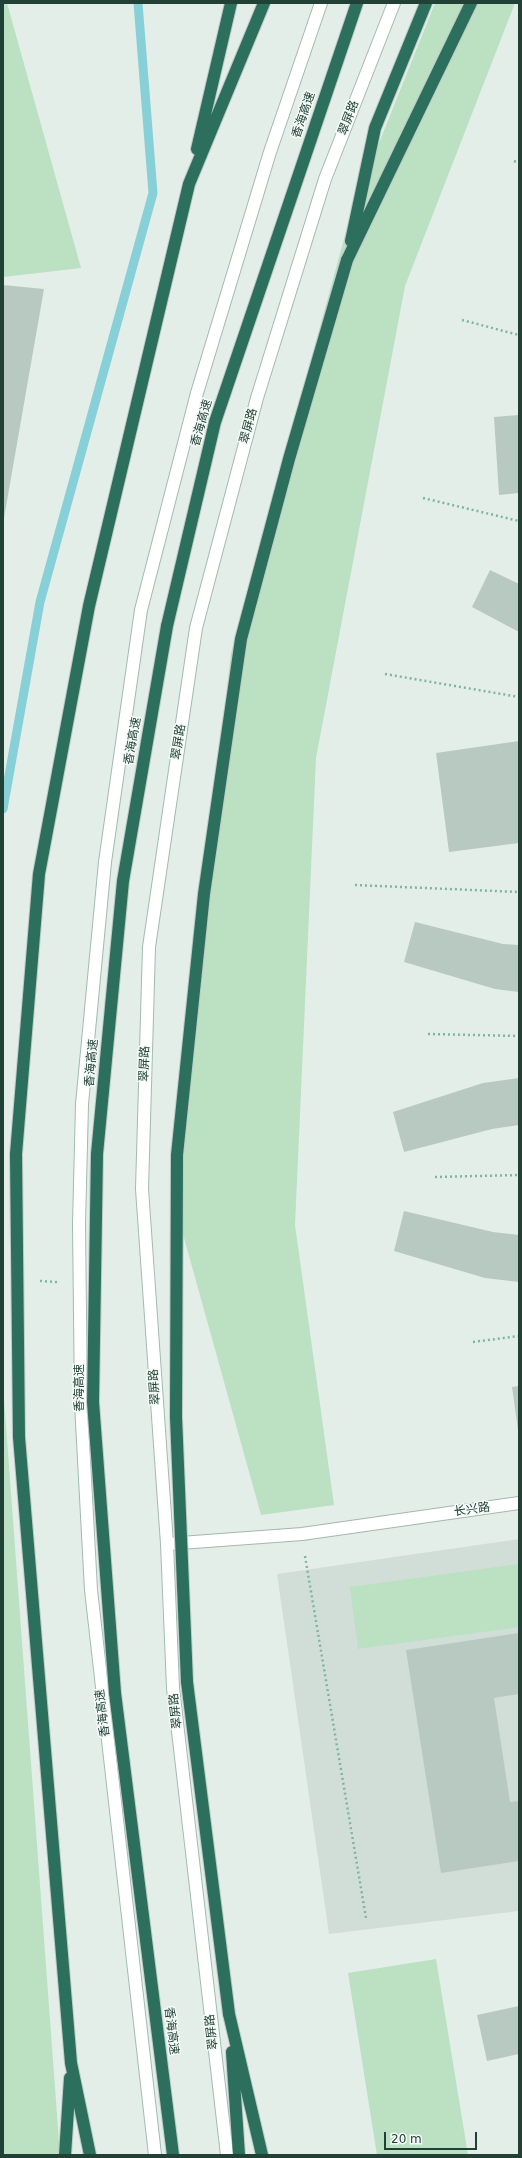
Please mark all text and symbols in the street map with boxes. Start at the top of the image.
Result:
street label: 香海高速 [289,90,319,140]
street label: 翠屏路 [336,99,362,137]
street label: 香海高速 [188,398,216,448]
street label: 翠屏路 [237,407,261,445]
street label: 香海高速 [122,716,144,766]
street label: 翠屏路 [169,723,189,761]
street label: 香海高速 [83,1038,101,1088]
street label: 翠屏路 [137,1046,153,1082]
street label: 香海高速 [73,1364,87,1412]
street label: 翠屏路 [147,1369,163,1405]
street label: 长兴路 [453,1500,491,1520]
street label: 香海高速 [93,1688,113,1738]
street label: 翠屏路 [167,1692,185,1730]
street label: 香海高速 [161,2006,181,2056]
street label: 翠屏路 [203,2013,221,2051]
scale bar [386,2124,479,2150]
text: 20 m [391,2132,422,2146]

